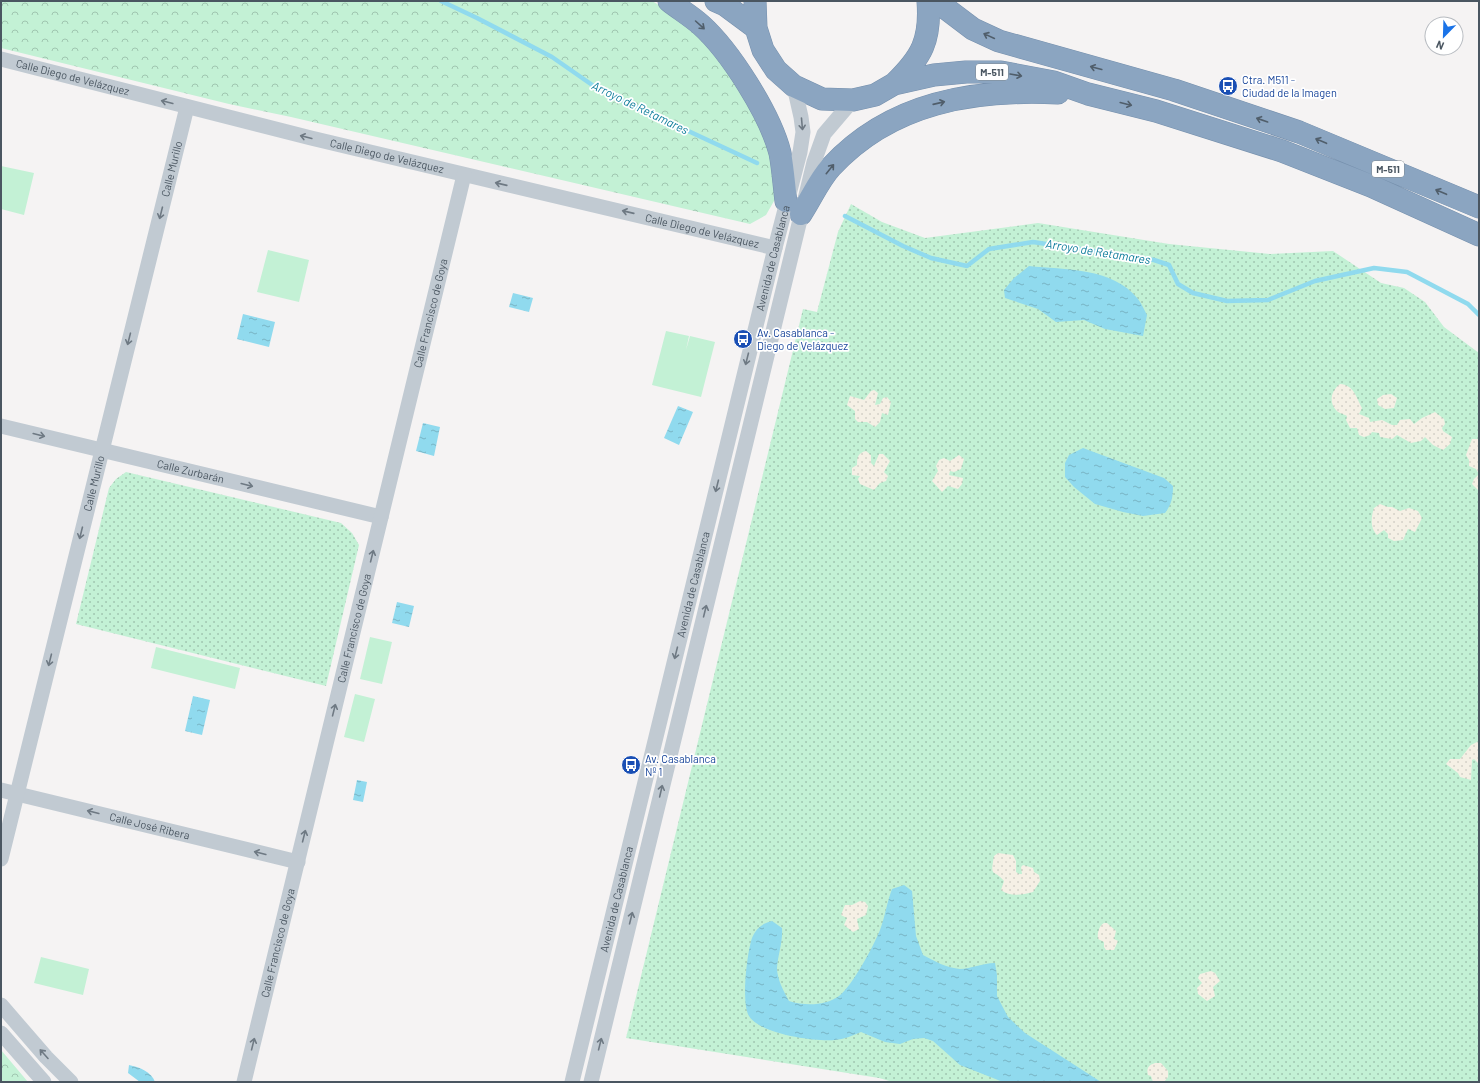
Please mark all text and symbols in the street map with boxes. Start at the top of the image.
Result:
north arrow [1424,16,1464,56]
one-way arrow [695,20,705,30]
one-way arrow [984,32,996,39]
text: N [1434,38,1446,53]
street label: Calle Diego de Velázquez [15,56,131,98]
road number: M-511 [976,64,1008,80]
one-way arrow [1089,64,1102,72]
one-way arrow [1009,71,1022,79]
place label: Ctra. M511 - Ciudad de la Imagen [1242,73,1337,99]
bus stop icon: Ctra. M511 - Ciudad de la Imagen [1217,75,1239,97]
water label: Arroyo de Retamares [590,78,691,137]
one-way arrow [161,98,174,106]
one-way arrow [933,99,946,107]
one-way arrow [1119,101,1132,108]
one-way arrow [1257,115,1269,123]
one-way arrow [798,117,805,130]
one-way arrow [300,133,313,141]
street label: Calle Diego de Velázquez [329,136,445,175]
one-way arrow [1316,137,1328,145]
street label: Calle Murillo [158,139,184,198]
road number: M-511 [1372,161,1404,177]
one-way arrow [826,164,835,175]
one-way arrow [495,179,508,187]
one-way arrow [1436,187,1448,195]
street label: Avenida de Casablanca [753,204,792,312]
one-way arrow [156,206,164,219]
one-way arrow [622,208,635,216]
street label: Calle Diego de Velázquez [644,210,761,250]
water label: Arroyo de Retamares [1045,236,1152,266]
street label: Calle Francisco de Goya [410,257,449,369]
place label: Av. Casablanca - Diego de Velázquez [757,326,848,352]
bus stop icon: Av. Casablanca - Diego de Velázquez [732,328,754,350]
one-way arrow [125,332,133,345]
one-way arrow [743,353,751,366]
one-way arrow [32,432,45,439]
street label: Calle Murillo [80,454,107,512]
street label: Calle Zurbarán [156,457,226,485]
one-way arrow [712,479,720,492]
one-way arrow [240,482,253,489]
one-way arrow [77,527,85,540]
street label: Avenida de Casablanca [673,530,712,639]
one-way arrow [368,550,376,563]
street label: Calle Francisco de Goya [334,572,373,684]
one-way arrow [702,604,710,617]
one-way arrow [672,646,679,659]
one-way arrow [46,653,54,666]
one-way arrow [331,704,339,717]
place label: Av. Casablanca Nº 1 [645,752,716,778]
bus stop icon: Av. Casablanca Nº 1 [620,754,642,776]
one-way arrow [658,785,666,798]
one-way arrow [86,808,99,815]
street label: Calle José Ribera [108,810,191,842]
one-way arrow [301,830,308,843]
street label: Avenida de Casablanca [597,845,635,953]
one-way arrow [254,848,267,856]
street label: Calle Francisco de Goya [258,887,297,999]
one-way arrow [627,912,635,925]
one-way arrow [250,1038,258,1051]
one-way arrow [597,1038,604,1051]
one-way arrow [39,1049,48,1059]

